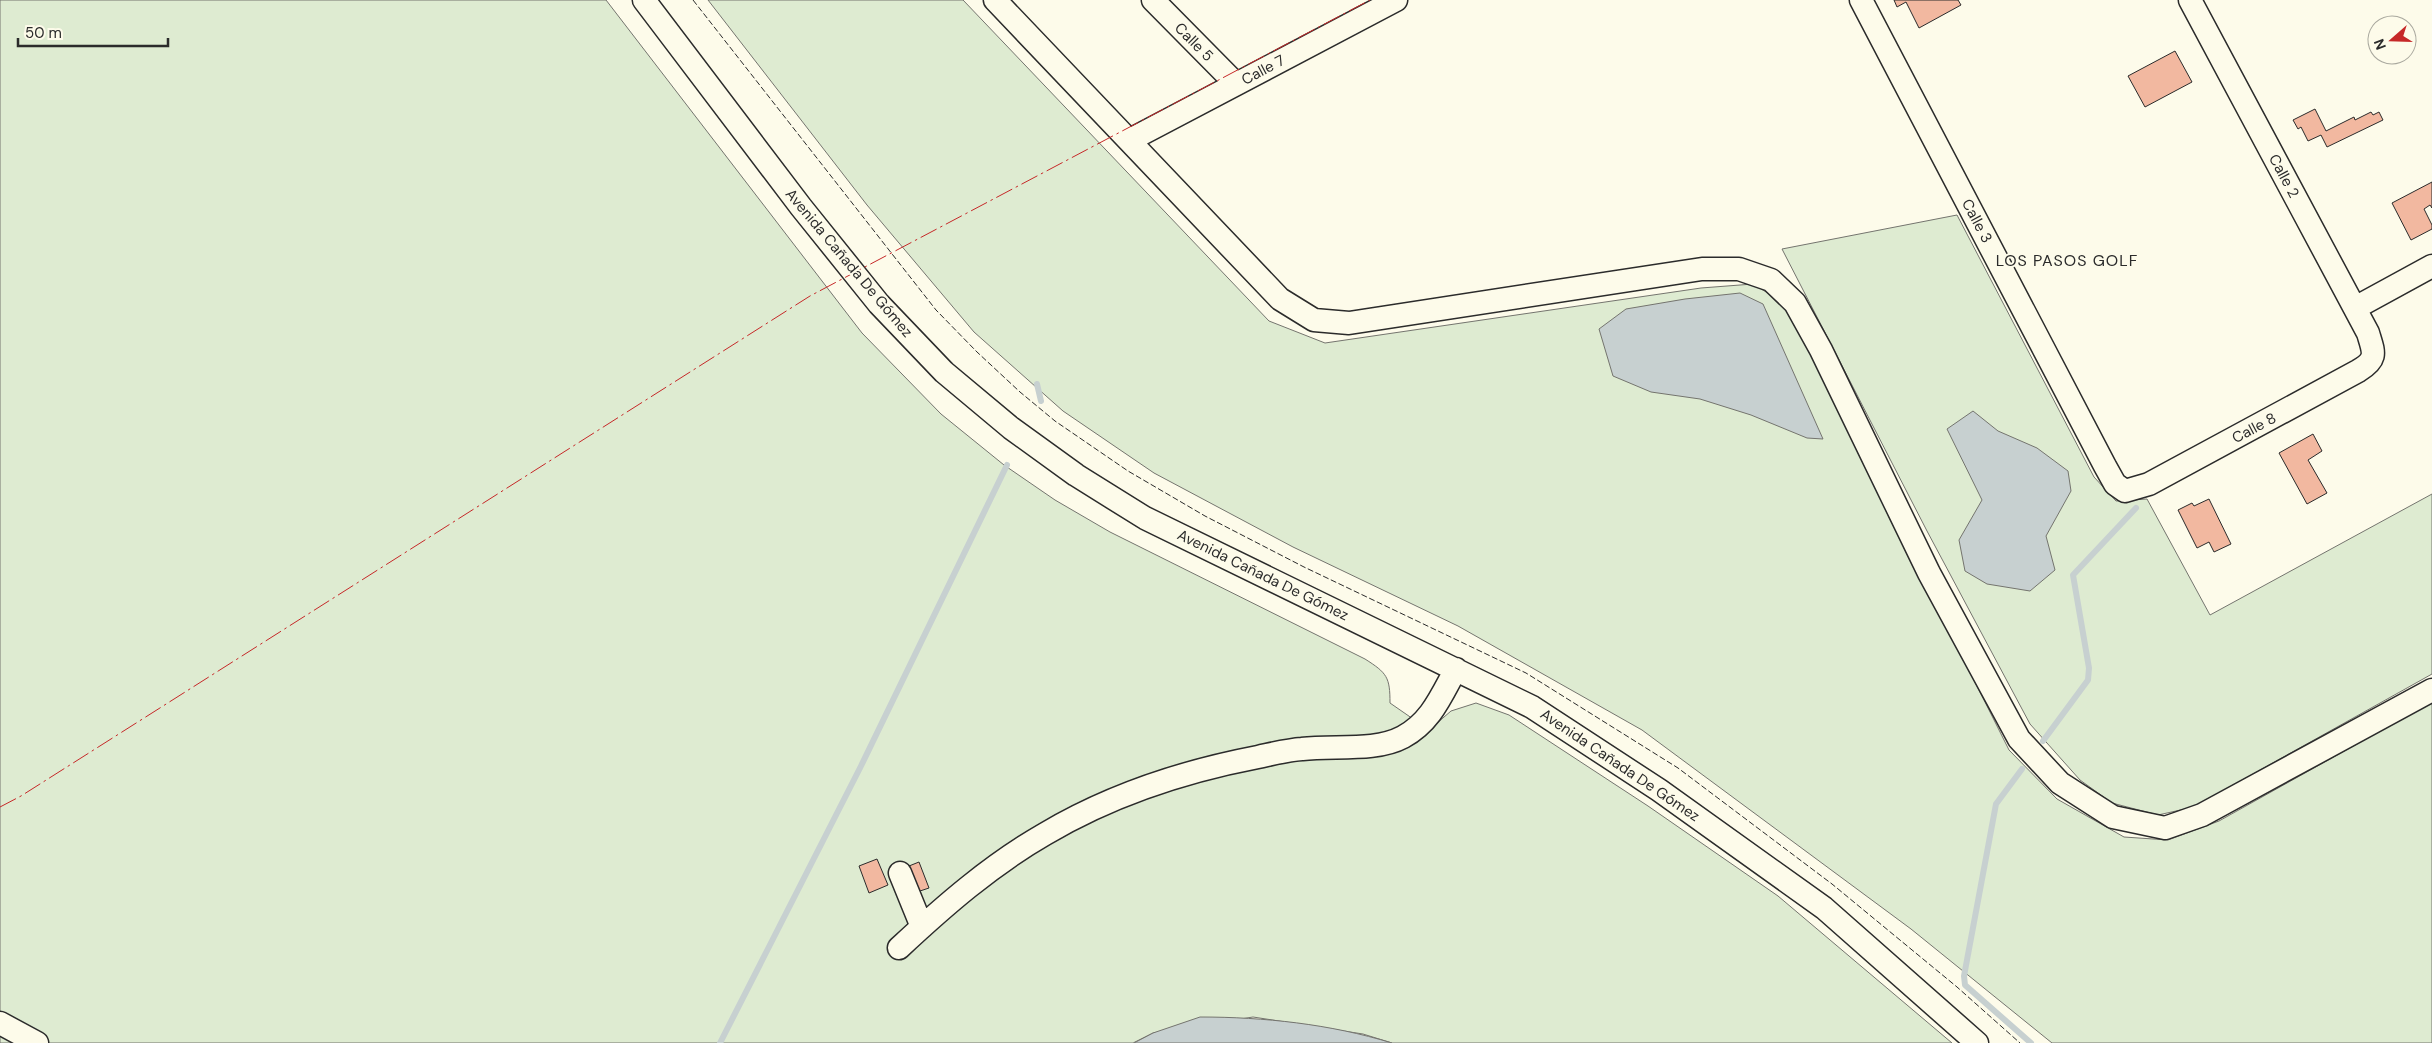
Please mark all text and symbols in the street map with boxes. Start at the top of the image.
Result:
scale bar [18,15,168,47]
north arrow [2367,15,2417,65]
street label: Calle 5 [1170,18,1218,66]
text: 50 m [25,23,62,43]
text: N [2370,37,2390,52]
street label: Calle 7 [1238,50,1288,90]
street label: Calle 2 [2264,151,2304,201]
street label: Avenida Cañada De Gómez [781,185,917,342]
street label: Calle 3 [1957,196,1997,246]
district label: LOS PASOS GOLF [1996,250,2138,271]
street label: Calle 8 [2228,408,2280,448]
street label: Avenida Cañada De Gómez [1174,525,1352,625]
street label: Avenida Cañada De Gómez [1536,704,1704,826]

